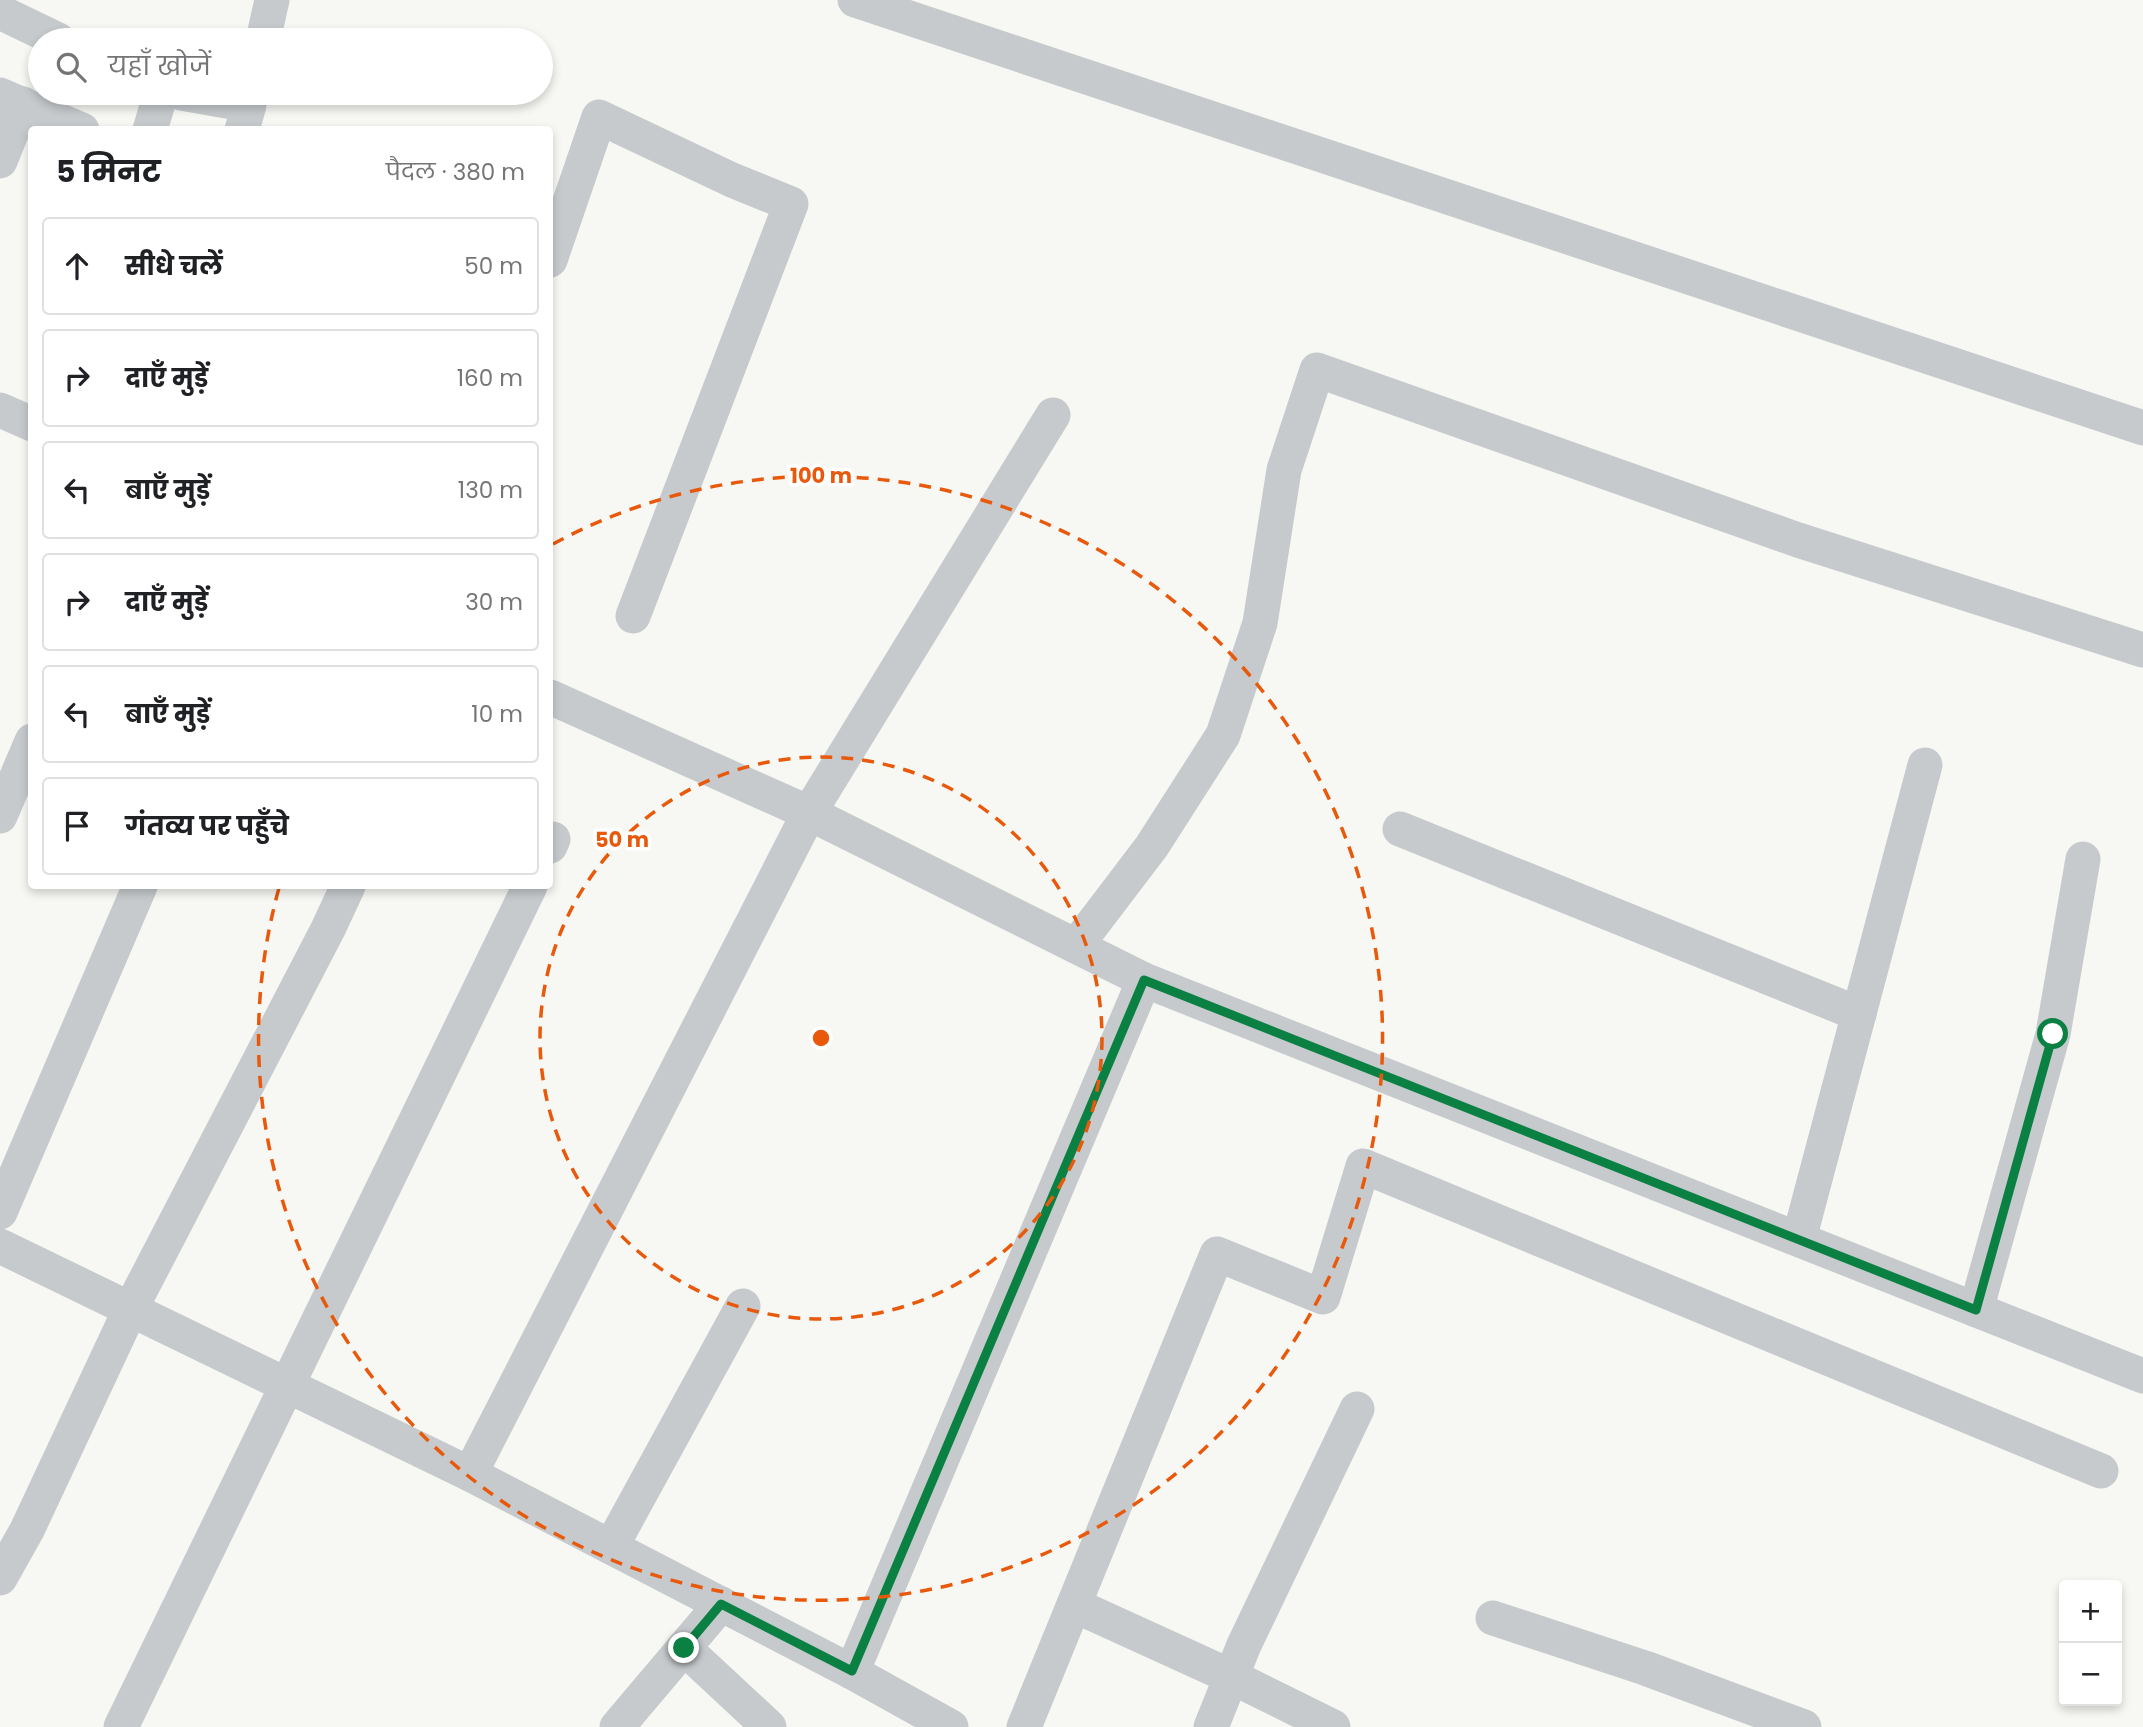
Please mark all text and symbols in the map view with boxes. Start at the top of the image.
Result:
search box [28,28,553,105]
icon: search [52,48,90,86]
text: यहाँ खोजें [108,48,211,84]
text: 5 मिनट [56,150,161,193]
text: पैदल · 380 m [386,156,525,188]
icon: ahead [58,247,96,285]
text: सीधे चलें [125,248,223,284]
text: 50 m [464,250,523,282]
icon: right [58,359,96,397]
text: दाएँ मुड़ें [125,360,208,396]
text: 160 m [457,362,523,394]
text: 100 m [790,461,852,490]
icon: left [58,471,96,509]
text: बाएँ मुड़ें [125,472,210,508]
text: 130 m [458,474,523,506]
icon: right [58,583,96,621]
text: दाएँ मुड़ें [125,584,208,620]
text: 30 m [465,586,523,618]
icon: left [58,695,96,733]
text: बाएँ मुड़ें [125,696,210,732]
text: 10 m [471,698,523,730]
icon: arrive [58,807,96,845]
text: गंतव्य पर पहुँचे [125,808,289,844]
text: 50 m [595,825,649,854]
route start [2037,1018,2068,1049]
centre of rings [809,1026,833,1050]
map controls [2059,1580,2122,1706]
button: + [2059,1580,2122,1643]
route end [668,1632,699,1663]
button: − [2059,1643,2122,1706]

